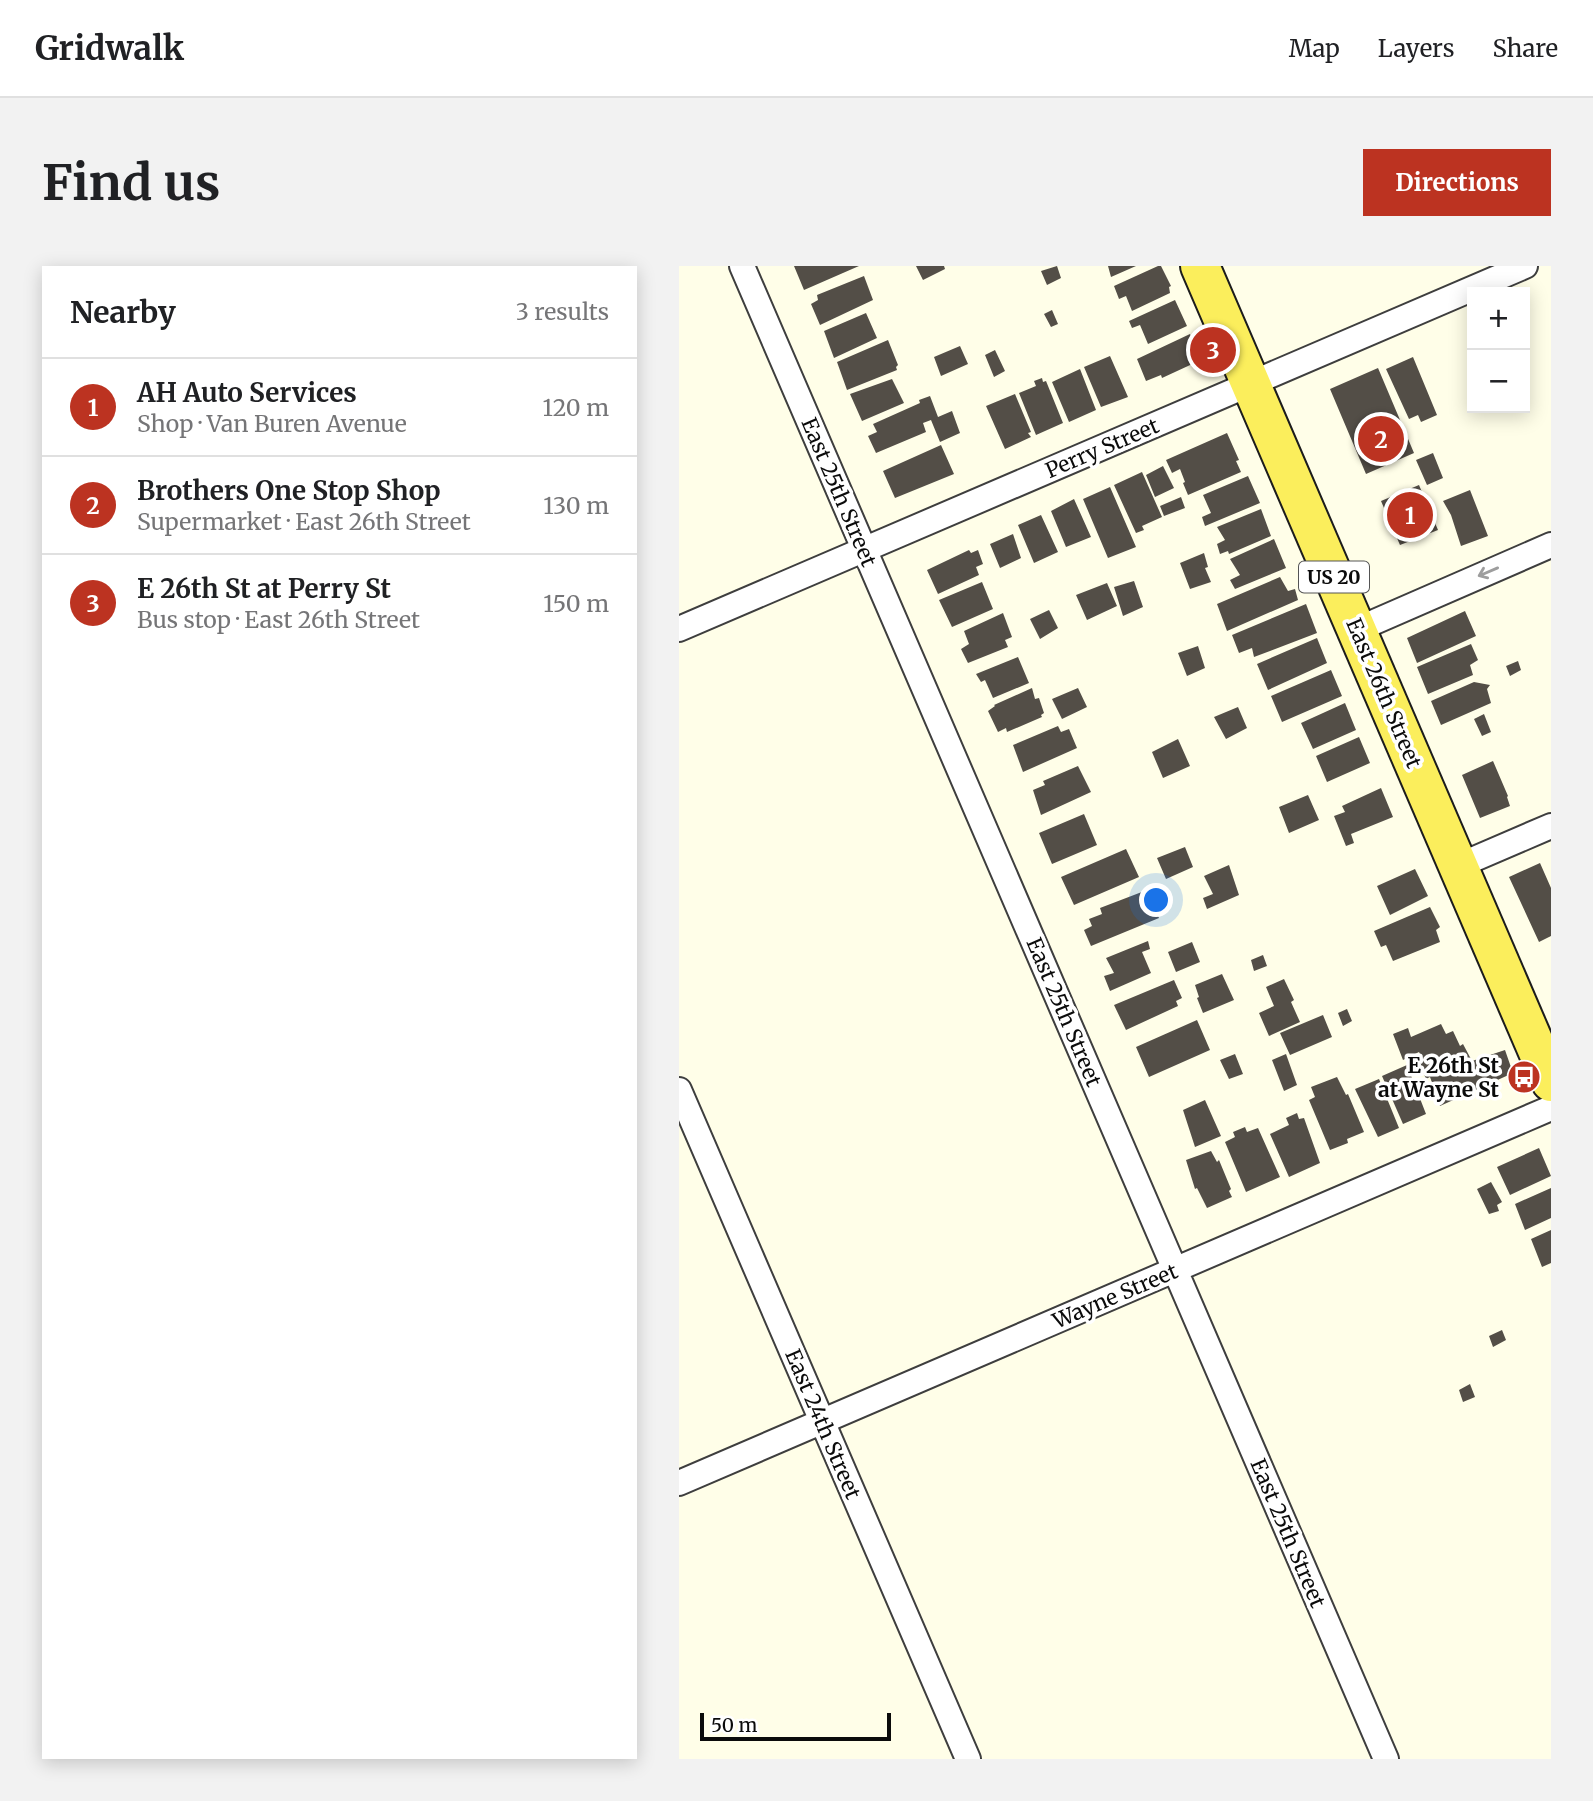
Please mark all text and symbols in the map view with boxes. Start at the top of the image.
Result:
text: Gridwalk [35,28,184,69]
text: Map [1289,33,1340,64]
text: Layers [1378,33,1454,64]
text: Share [1492,33,1558,64]
button: Directions [1363,149,1551,216]
text: Find us [42,152,220,213]
map controls [1467,287,1530,413]
button: + [1467,287,1530,350]
text: Nearby [70,293,176,331]
text: 3 results [516,297,609,326]
pin: 3 [1190,324,1236,376]
button: − [1467,350,1530,413]
text: AH Auto Services [137,376,357,409]
text: 1 [88,393,98,422]
text: 120 m [543,393,609,422]
text: Shop · Van Buren Avenue [137,409,407,438]
street label: Perry Street [1041,412,1163,484]
street label: East 25th Street [795,413,883,571]
pin: 2 [1358,413,1404,465]
text: Brothers One Stop Shop [137,474,441,507]
pin: 1 [1387,489,1433,541]
text: 2 [86,491,100,520]
text: 130 m [543,491,609,520]
text: Supermarket · East 26th Street [137,507,471,536]
road number: US 20 [1299,562,1369,592]
one-way arrow [1478,567,1500,580]
text: E 26th St at Perry St [137,572,391,605]
text: 3 [86,589,100,618]
text: 150 m [543,589,609,618]
text: Bus stop · East 26th Street [137,605,420,634]
street label: East 26th Street [1340,614,1428,772]
your location [1139,883,1173,917]
street label: East 25th Street [1020,933,1108,1091]
place label: E 26th St at Wayne St [1378,1052,1500,1103]
bus stop icon: E 26th St at Wayne St [1505,1058,1543,1096]
street label: Wayne Street [1047,1258,1182,1335]
street label: East 24th Street [779,1345,867,1503]
street label: East 25th Street [1244,1454,1332,1612]
scale bar [700,1710,891,1742]
text: 50 m [711,1713,757,1737]

